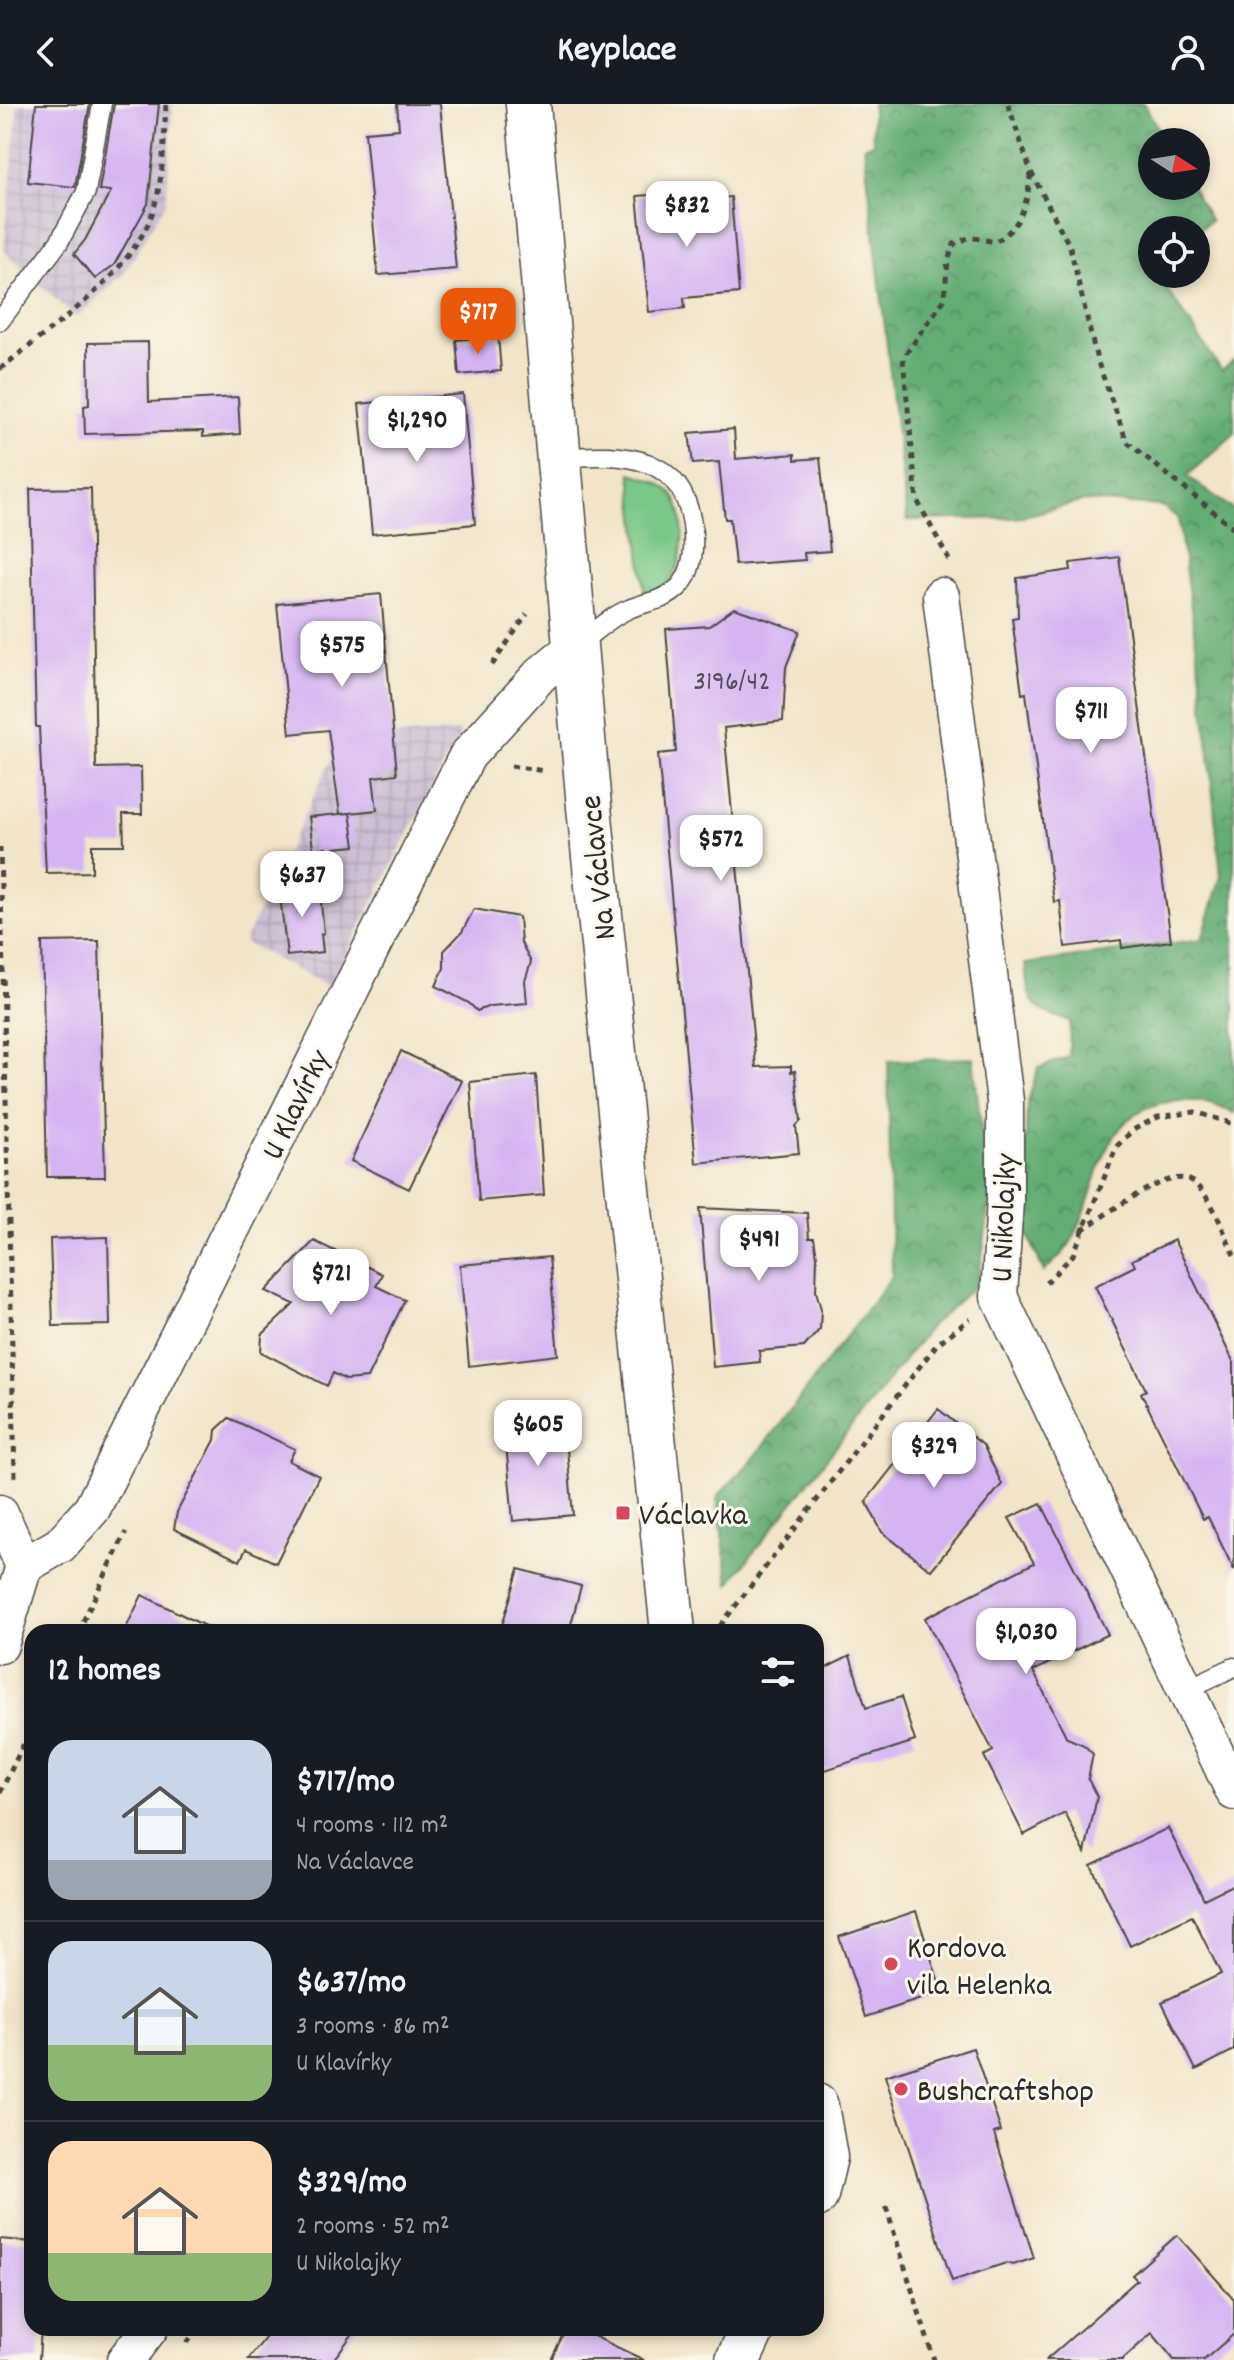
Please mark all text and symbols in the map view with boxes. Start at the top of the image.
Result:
text: Keyplace [557,26,677,78]
icon: back [24,30,68,74]
icon: person [1166,30,1210,74]
north arrow [1138,128,1210,200]
map controls [1138,128,1210,288]
pin: $832 [640,181,734,249]
text: $832 [664,188,710,225]
button: locate [1138,216,1210,288]
pin: $717 [431,288,525,356]
text: $717 [459,295,497,332]
pin: $1,290 [352,396,482,464]
text: $1,290 [386,403,448,440]
pin: $575 [295,621,389,689]
text: $575 [318,628,366,665]
house number: 3196/42 [694,664,770,704]
pin: $711 [1044,687,1138,755]
text: $711 [1074,694,1108,731]
street label: Na Václavce [571,793,631,942]
pin: $572 [674,815,768,883]
text: $572 [698,822,744,859]
pin: $637 [255,851,349,919]
text: $637 [278,858,326,895]
street label: U Klavírky [252,1042,345,1169]
street label: U Nikolajky [982,1152,1032,1283]
pin: $491 [712,1215,806,1283]
text: $491 [738,1222,780,1259]
pin: $721 [284,1249,378,1317]
text: $721 [311,1256,351,1293]
pin: $605 [491,1400,585,1468]
text: $605 [512,1407,564,1444]
pin: $329 [887,1422,981,1490]
text: $329 [910,1429,958,1466]
place label: Václavka [639,1495,748,1541]
marker: Václavka [614,1504,632,1522]
pin: $1,030 [961,1608,1091,1676]
text: $1,030 [994,1615,1058,1652]
text: 12 homes [48,1648,161,1697]
icon: filters [756,1650,800,1694]
text: $717/mo [296,1759,395,1808]
icon: home [112,1772,208,1868]
text: 4 rooms · 112 m² [296,1808,448,1845]
text: Na Václavce [296,1845,414,1882]
place label: Kordova vila Helenka [907,1928,1052,2011]
marker: Kordova vila Helenka [882,1955,900,1973]
text: $637/mo [296,1960,406,2009]
icon: home [112,1973,208,2069]
text: 3 rooms · 86 m² [296,2009,449,2046]
text: U Klavírky [296,2046,391,2083]
place label: Bushcraftshop [917,2071,1094,2117]
marker: Bushcraftshop [892,2080,910,2098]
text: $329/mo [296,2160,407,2209]
icon: home [112,2173,208,2269]
text: 2 rooms · 52 m² [296,2209,449,2246]
text: U Nikolajky [296,2246,401,2283]

